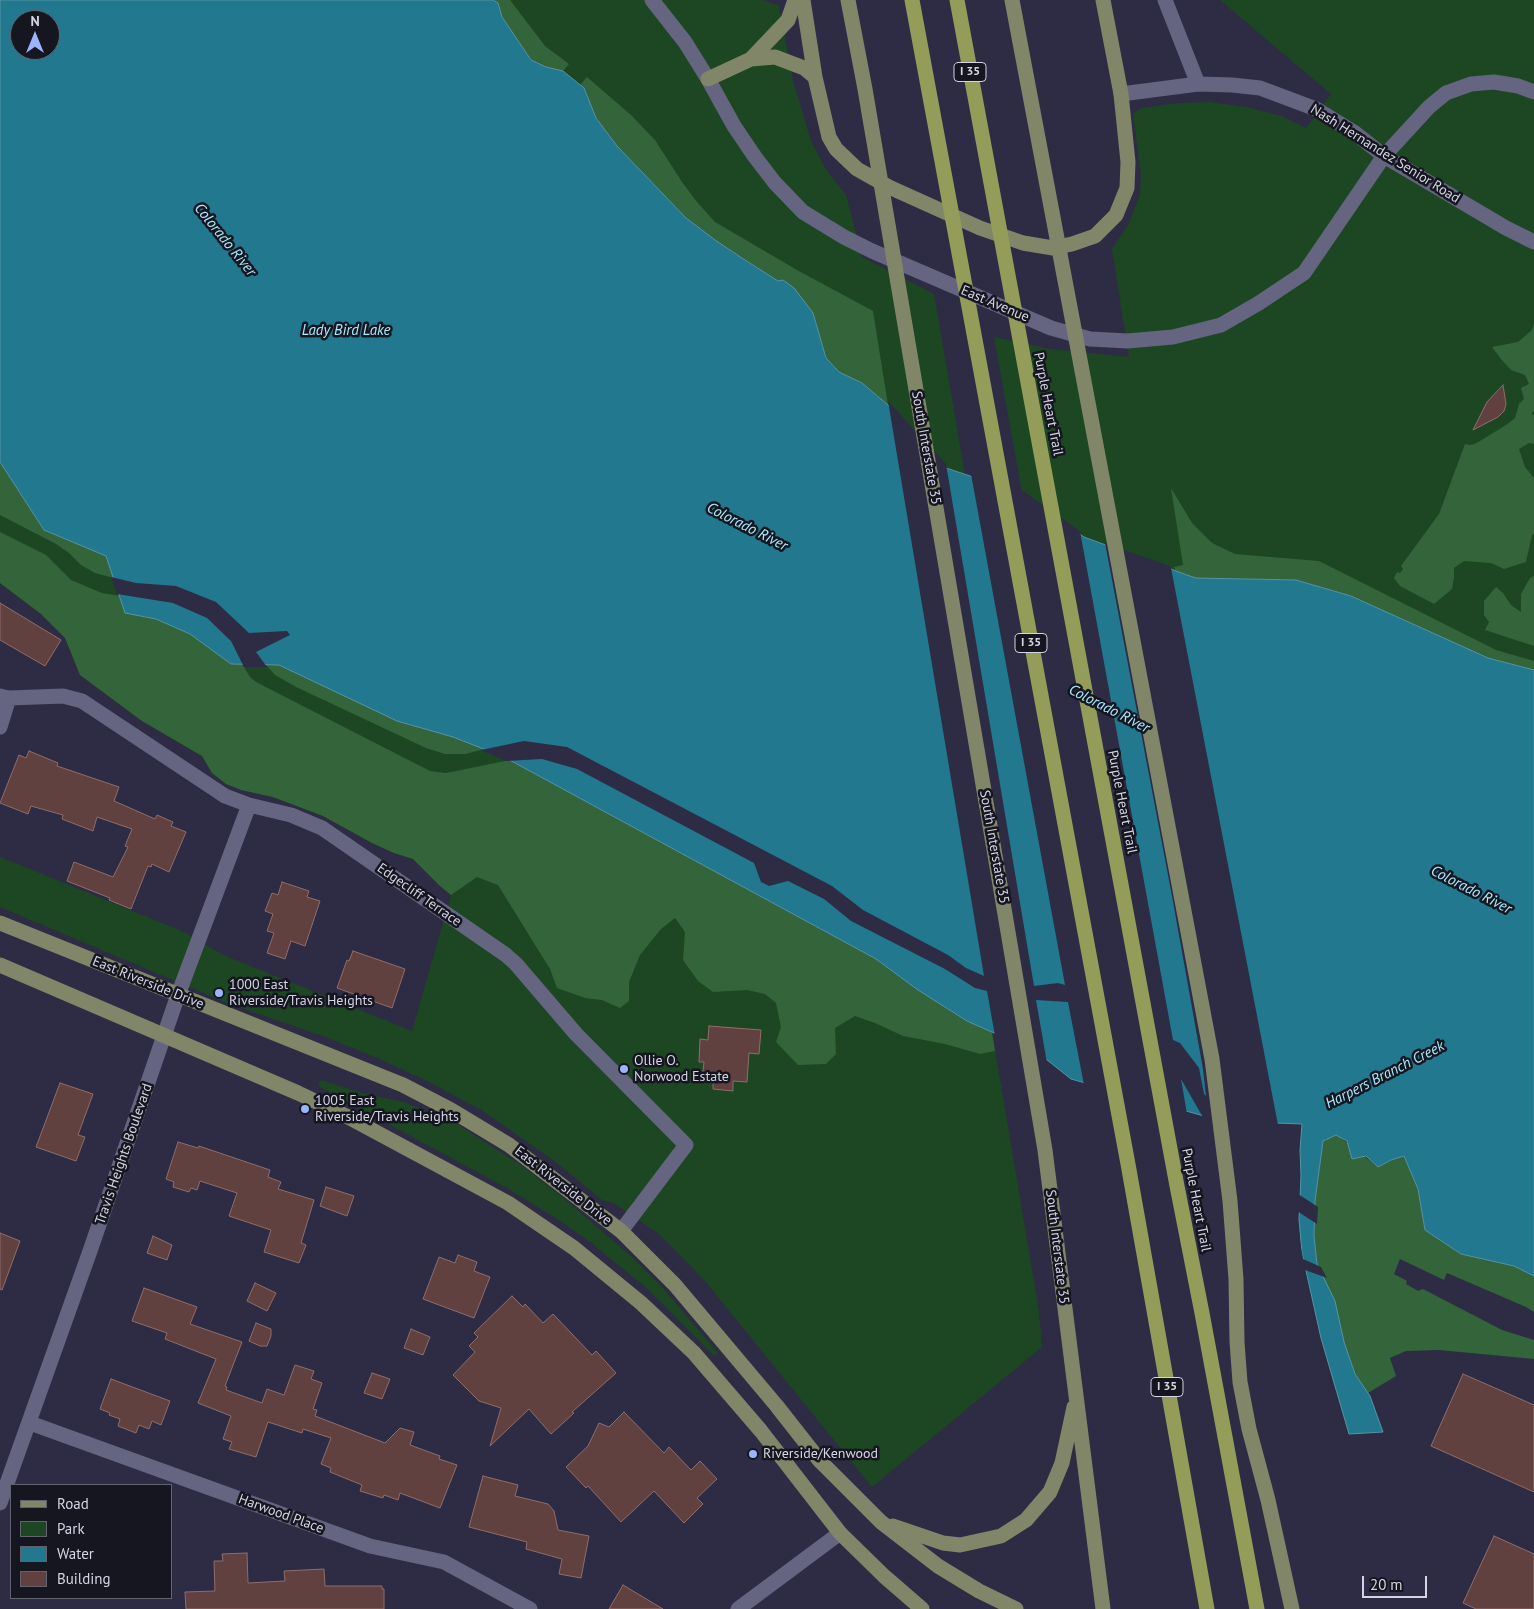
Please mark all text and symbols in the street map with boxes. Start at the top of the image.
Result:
north arrow [10,10,60,60]
text: N [30,12,40,30]
road number: I 35 [954,62,986,82]
street label: Nash Hernandez Senior Road [1307,101,1463,207]
water label: Colorado River [190,200,260,280]
street label: East Avenue [958,282,1032,326]
water label: Lady Bird Lake [302,322,390,340]
street label: Purple Heart Trail [1030,351,1066,457]
street label: South Interstate 35 [908,390,944,506]
water label: Colorado River [704,499,790,555]
road number: I 35 [1015,634,1047,652]
water label: Colorado River [1066,681,1152,737]
street label: Purple Heart Trail [1104,749,1140,855]
street label: South Interstate 35 [976,789,1012,905]
street label: Edgecliff Terrace [374,860,464,930]
water label: Colorado River [1428,862,1514,918]
street label: East Riverside Drive [90,953,206,1013]
place label: 1000 East Riverside/Travis Heights [229,977,373,1010]
marker: 1000 East Riverside/Travis Heights [213,987,225,999]
water label: Harpers Branch Creek [1323,1037,1447,1113]
place label: Ollie O. Norwood Estate [634,1053,729,1086]
marker: Ollie O. Norwood Estate [618,1063,630,1075]
street label: Travis Heights Boulevard [92,1081,156,1227]
place label: 1005 East Riverside/Travis Heights [315,1093,459,1126]
marker: 1005 East Riverside/Travis Heights [299,1103,311,1115]
street label: East Riverside Drive [511,1143,615,1229]
street label: Purple Heart Trail [1178,1147,1214,1253]
street label: South Interstate 35 [1042,1189,1072,1305]
road number: I 35 [1151,1378,1183,1396]
place label: Riverside/Kenwood [763,1446,878,1462]
marker: Riverside/Kenwood [747,1448,759,1460]
legend [10,1484,172,1599]
street label: Harwood Place [236,1491,326,1537]
text: Road [57,1494,89,1513]
text: Park [57,1519,85,1538]
text: Water [57,1544,94,1563]
scale bar [1364,1566,1429,1598]
text: Building [57,1569,111,1588]
text: 20 m [1370,1575,1403,1594]

